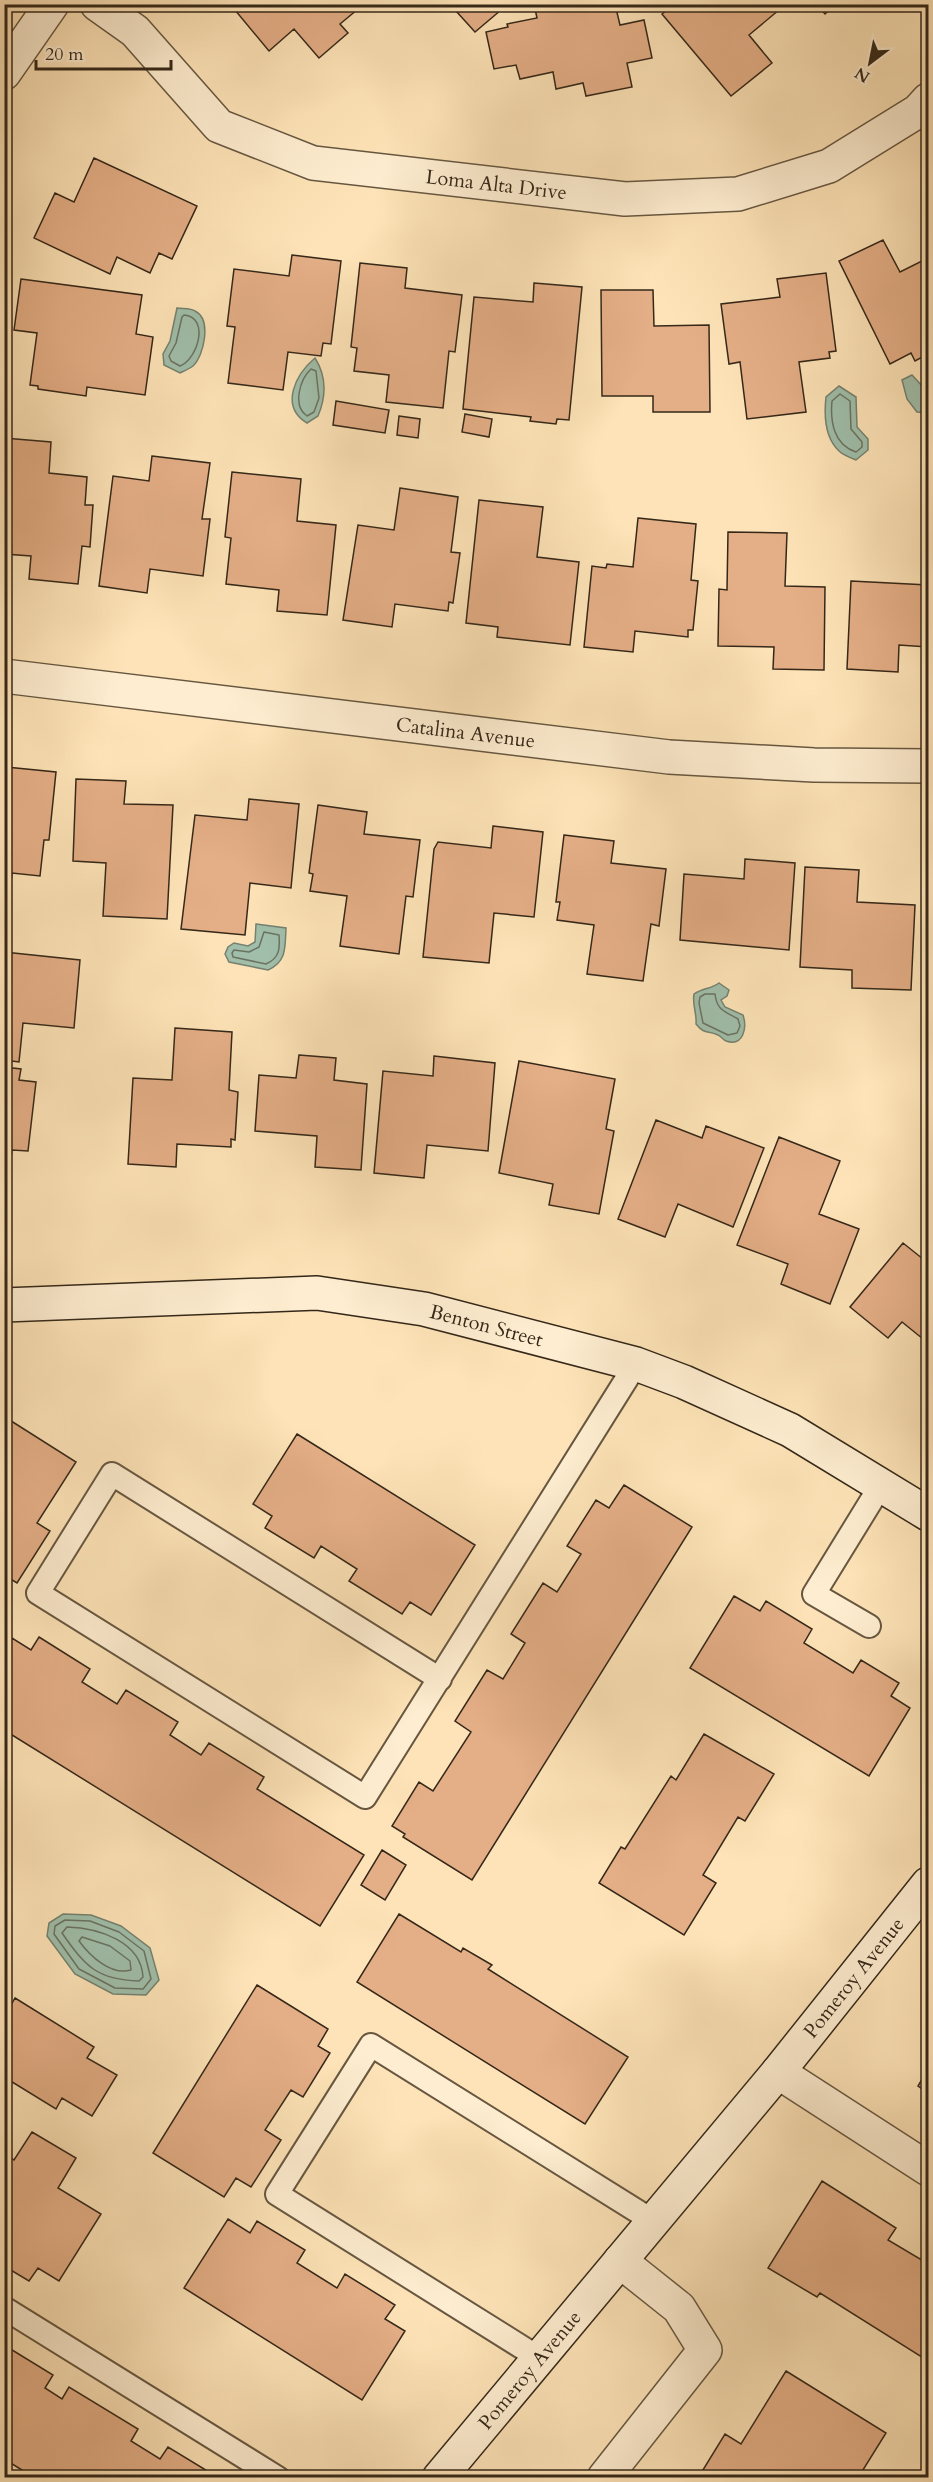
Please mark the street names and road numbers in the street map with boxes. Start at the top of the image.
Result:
street label: Loma Alta Drive [424,163,568,206]
street label: Catalina Avenue [394,710,537,754]
street label: Benton Street [427,1298,547,1353]
street label: Pomeroy Avenue [797,1911,910,2043]
street label: Pomeroy Avenue [472,2304,587,2435]

